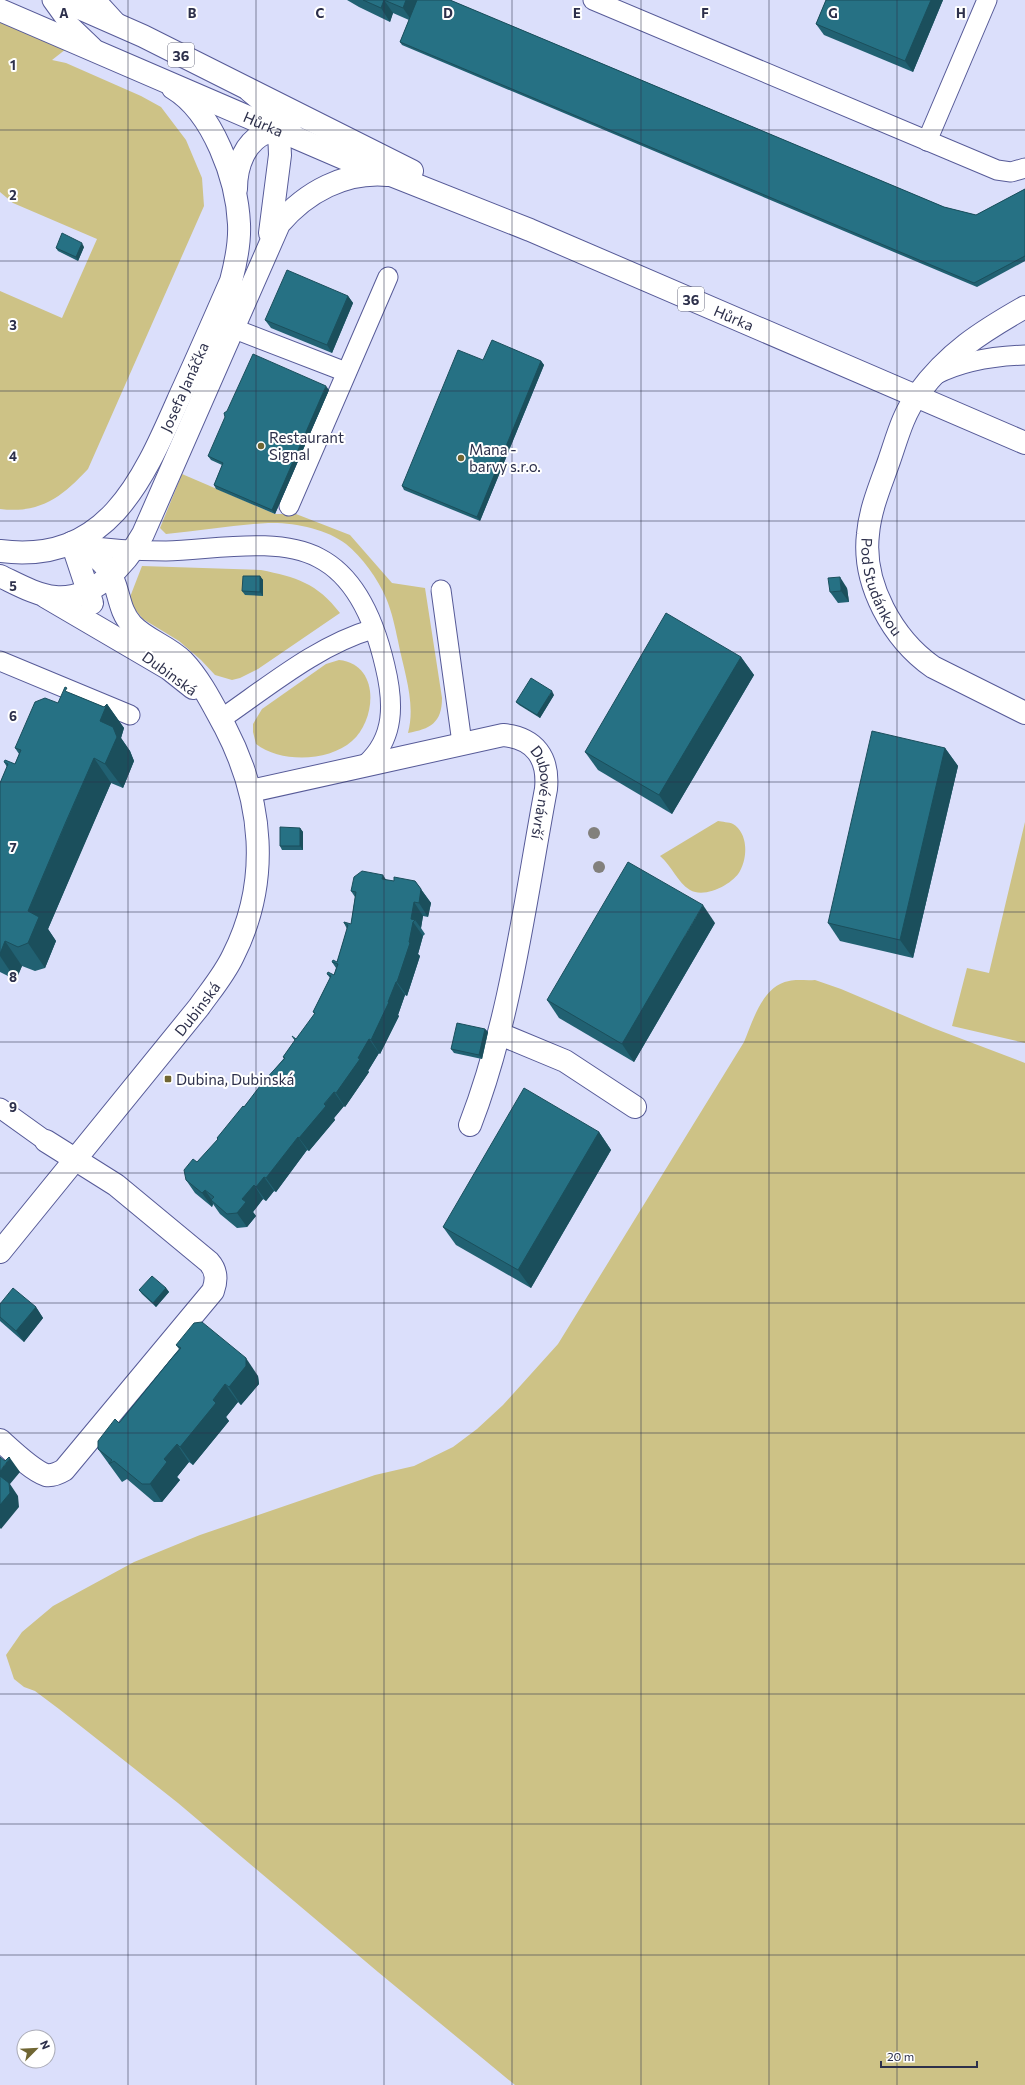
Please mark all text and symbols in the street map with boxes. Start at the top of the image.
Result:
text: A [59,5,69,21]
text: B [188,5,197,21]
text: C [316,5,325,21]
text: D [443,5,453,21]
text: E [573,5,581,21]
text: F [701,5,709,21]
text: G [828,5,838,21]
text: H [956,5,966,21]
road number: 36 [168,43,194,67]
text: 1 [10,57,16,73]
street label: Hůrka [241,107,286,140]
text: 2 [9,187,17,203]
road number: 36 [678,287,704,311]
street label: Hůrka [711,301,757,334]
text: 3 [9,317,17,333]
street label: Josefa Janáčka [156,339,212,435]
place label: Restaurant Signal [269,428,344,463]
place label: Mana - barvy s.r.o. [469,440,541,475]
marker: Restaurant Signal [256,441,266,451]
text: 4 [9,448,17,464]
marker: Mana - barvy s.r.o. [456,453,466,463]
street label: Pod Studánkou [858,537,906,639]
text: 5 [9,578,17,594]
street label: Dubinská [139,647,201,699]
text: 6 [9,708,17,724]
street label: Dubové návrší [527,742,556,842]
text: 7 [9,839,17,855]
text: 8 [9,969,17,985]
street label: Dubinská [170,978,224,1039]
place label: Dubina, Dubinská [176,1070,294,1088]
marker: Dubina, Dubinská [163,1074,173,1084]
text: 9 [9,1099,17,1115]
north arrow [16,2029,56,2069]
text: N [38,2038,53,2051]
scale bar [881,2043,977,2069]
text: 20 m [887,2049,914,2063]

